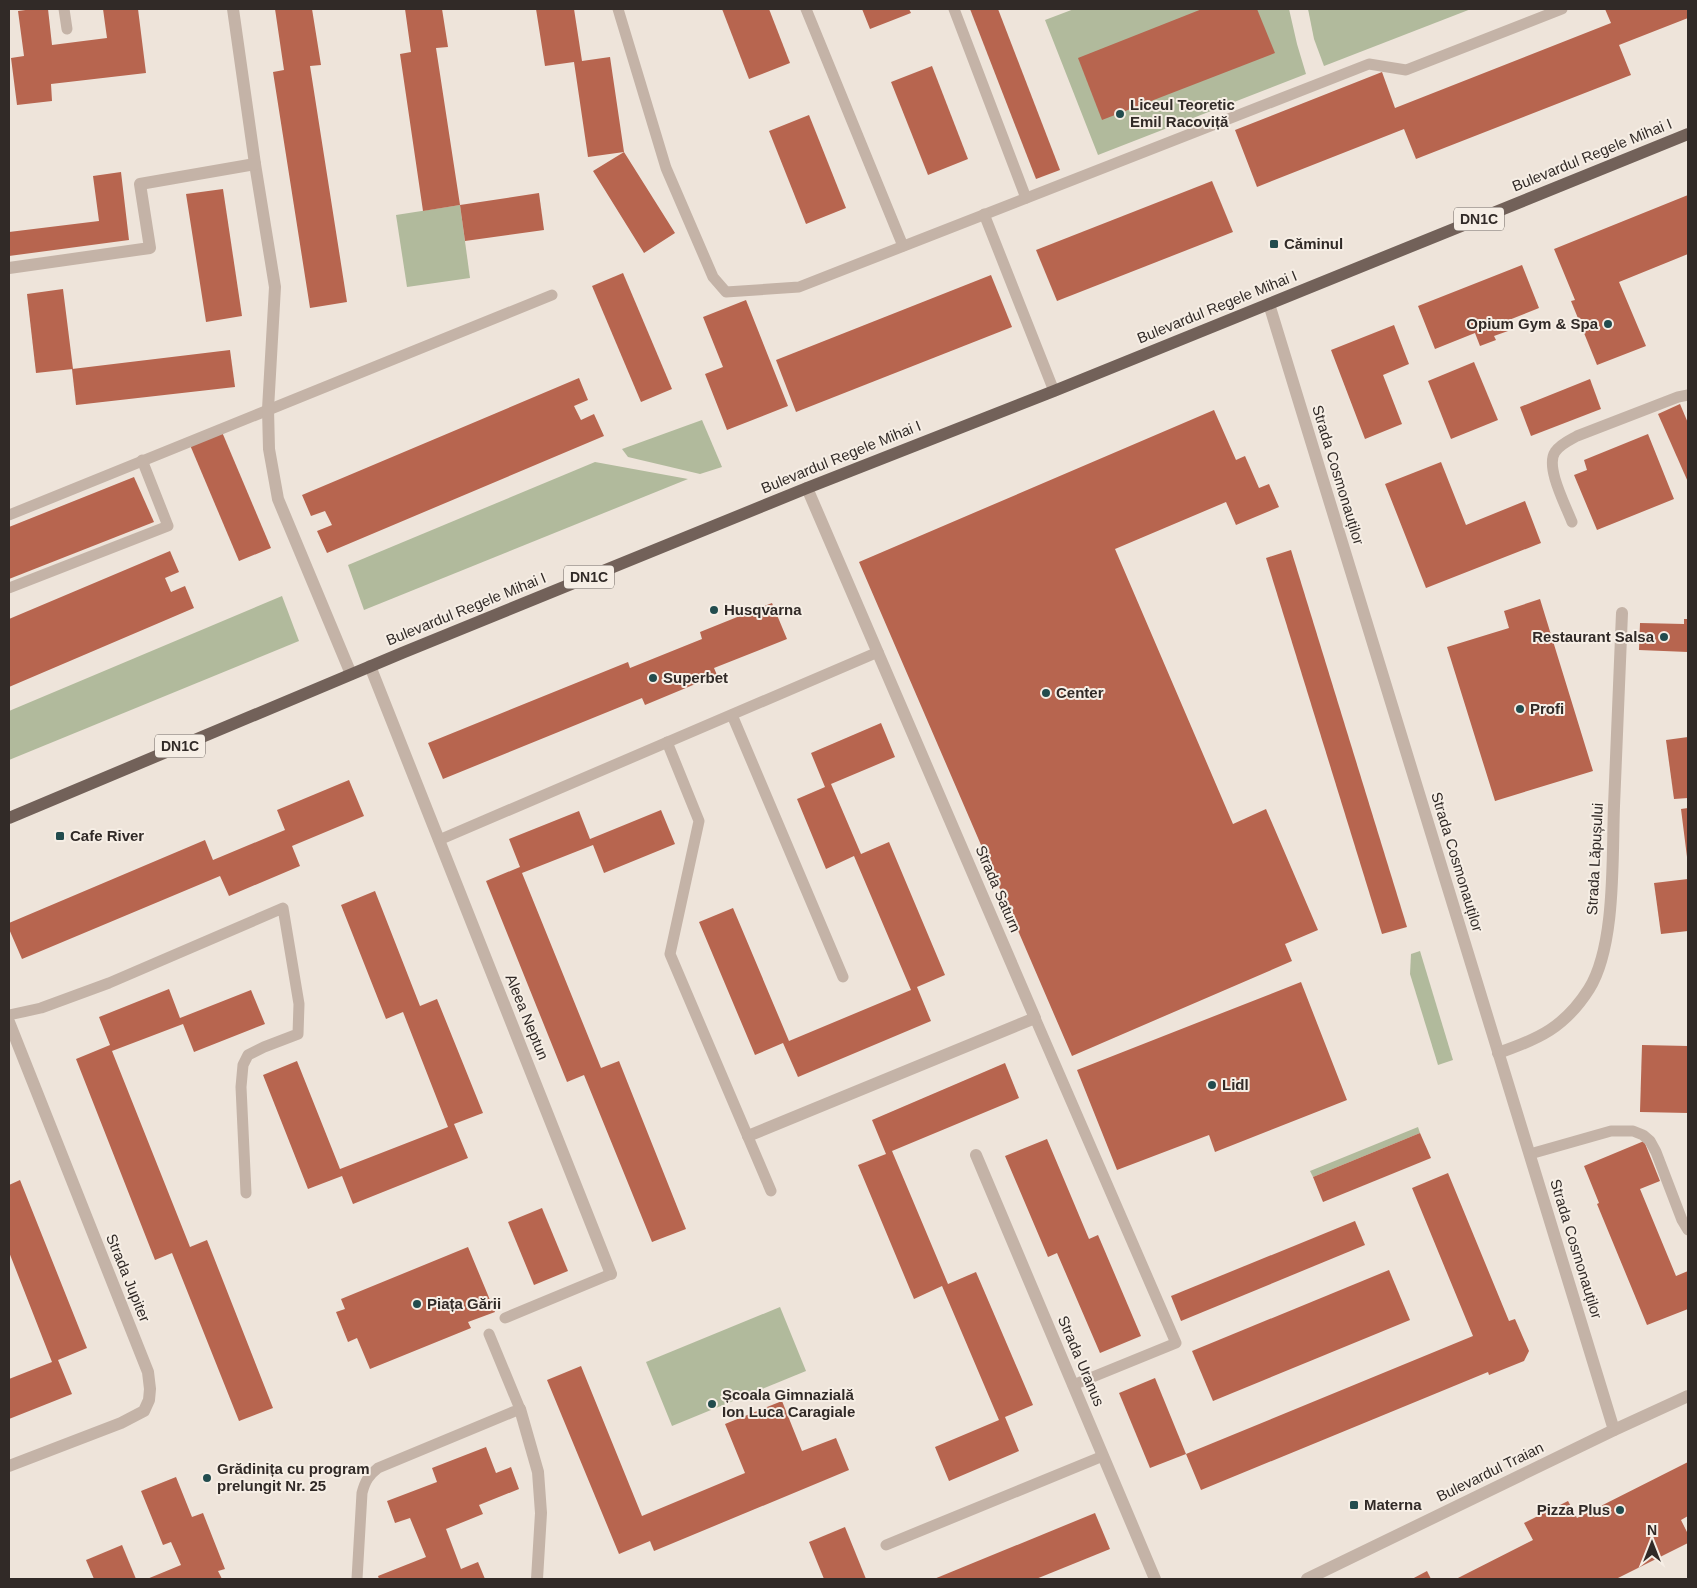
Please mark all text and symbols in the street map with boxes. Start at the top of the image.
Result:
place label: Liceul Teoretic Emil Racoviță [1130,96,1235,130]
marker: Liceul Teoretic Emil Racoviță [1114,108,1126,120]
street label: Bulevardul Regele Mihai I [1509,115,1674,194]
road number: DN1C [1454,208,1504,230]
place label: Căminul [1284,235,1343,252]
marker: Căminul [1268,238,1280,250]
street label: Bulevardul Regele Mihai I [1134,267,1299,346]
place label: Opium Gym & Spa [1466,315,1599,332]
marker: Opium Gym & Spa [1602,318,1614,330]
street label: Strada Cosmonauților [1309,403,1368,547]
street label: Bulevardul Regele Mihai I [758,417,923,496]
road number: DN1C [564,566,614,588]
street label: Bulevardul Regele Mihai I [383,569,548,648]
place label: Husqvarna [724,601,802,618]
marker: Husqvarna [708,604,720,616]
place label: Restaurant Salsa [1532,628,1655,645]
marker: Restaurant Salsa [1658,631,1670,643]
place label: Superbet [663,669,728,686]
marker: Superbet [647,672,659,684]
place label: Center [1056,684,1104,701]
marker: Center [1040,687,1052,699]
place label: Profi [1530,700,1564,717]
marker: Profi [1514,703,1526,715]
road number: DN1C [155,734,205,758]
street label: Strada Cosmonauților [1428,790,1487,934]
street label: Strada Lăpușului [1583,802,1606,916]
place label: Cafe River [70,827,144,844]
marker: Cafe River [54,830,66,842]
street label: Strada Saturn [973,843,1024,935]
street label: Aleea Neptun [503,971,552,1062]
place label: Lidl [1222,1076,1249,1093]
marker: Lidl [1206,1079,1218,1091]
street label: Strada Cosmonauților [1547,1177,1606,1321]
street label: Strada Jupiter [103,1231,154,1324]
place label: Piața Gării [427,1295,501,1312]
marker: Piața Gării [411,1298,423,1310]
street label: Strada Uranus [1055,1313,1108,1409]
place label: Școala Gimnazială Ion Luca Caragiale [722,1386,855,1420]
marker: Școala Gimnazială Ion Luca Caragiale [706,1398,718,1410]
street label: Bulevardul Traian [1434,1438,1546,1505]
place label: Grădinița cu program prelungit Nr. 25 [217,1460,370,1494]
marker: Grădinița cu program prelungit Nr. 25 [201,1472,213,1484]
place label: Materna [1364,1496,1422,1513]
marker: Materna [1348,1499,1360,1511]
place label: Pizza Plus [1537,1501,1610,1518]
marker: Pizza Plus [1614,1504,1626,1516]
north arrow [1627,1518,1677,1568]
text: N [1647,1522,1657,1538]

